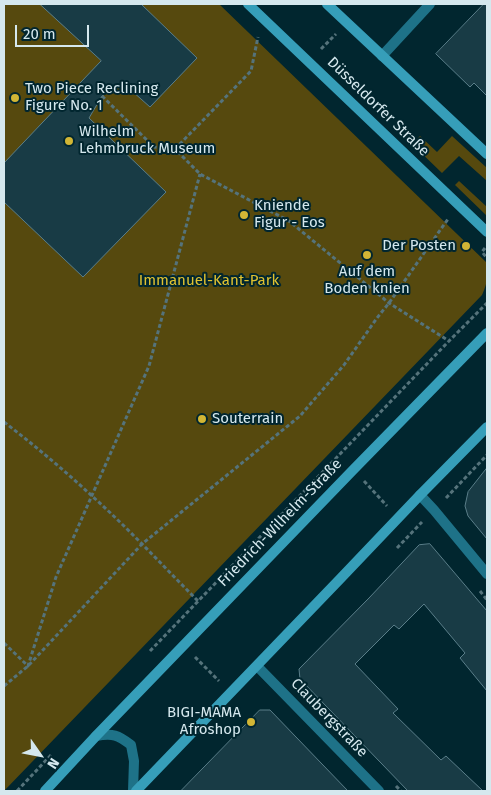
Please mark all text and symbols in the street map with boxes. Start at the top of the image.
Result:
scale bar [18,15,91,47]
text: 20 m [23,25,56,43]
street label: Düsseldorfer Straße [323,54,433,160]
place label: Two Piece Reclining Figure No. 1 [25,80,158,115]
marker: Two Piece Reclining Figure No. 1 [9,92,21,104]
place label: Wilhelm Lehmbruck Museum [79,123,215,158]
marker: Wilhelm Lehmbruck Museum [63,135,75,147]
place label: Kniende Figur - Eos [254,197,325,232]
marker: Kniende Figur - Eos [238,209,250,221]
place label: Der Posten [382,237,456,255]
marker: Der Posten [460,240,472,252]
marker: Auf dem Boden knien [361,249,373,261]
place label: Auf dem Boden knien [324,263,410,298]
park label: Immanuel-Kant-Park [139,272,279,290]
place label: Souterrain [212,410,283,428]
marker: Souterrain [196,413,208,425]
street label: Friedrich-Wilhelm-Straße [214,455,346,591]
street label: Claubergstraße [287,675,371,761]
place label: BIGI-MAMA Afroshop [167,704,241,739]
marker: BIGI-MAMA Afroshop [245,716,257,728]
north arrow [15,730,65,780]
text: N [43,755,63,772]

